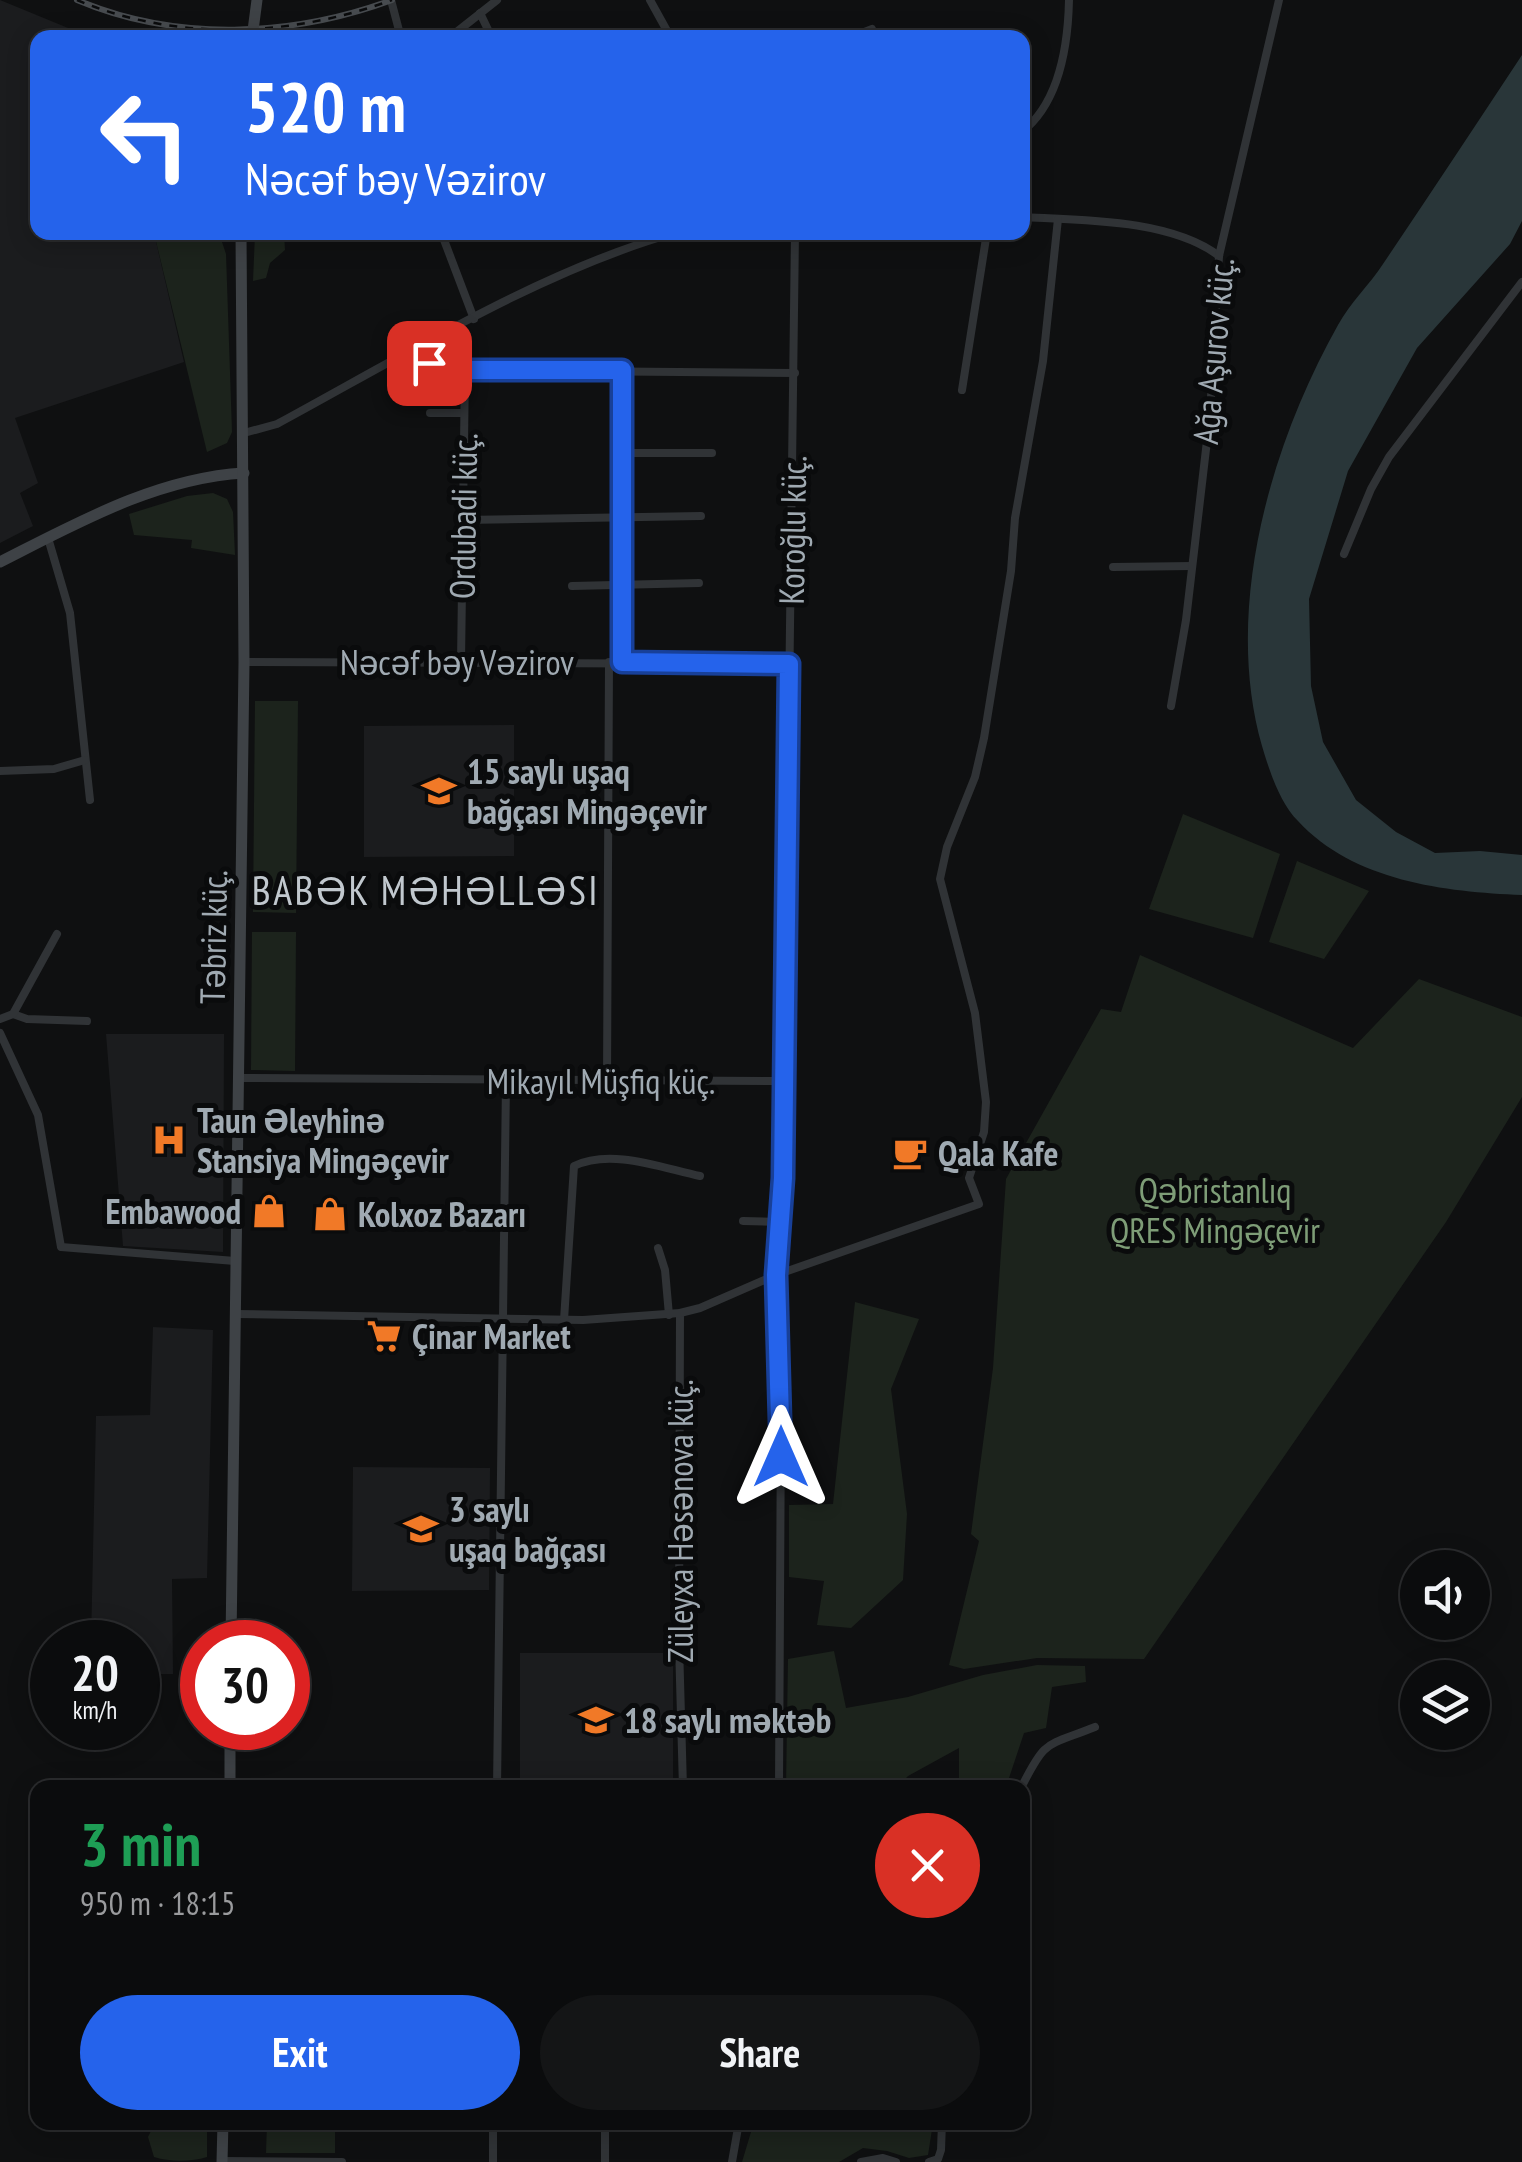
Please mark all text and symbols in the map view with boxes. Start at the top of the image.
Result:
text: 520 m [245,61,406,151]
icon: left [80,70,210,200]
text: Nəcəf bəy Vəzirov [245,149,546,207]
street label: Ağa Aşurov küç. [1182,256,1244,446]
pin [387,321,472,406]
icon: arrive [402,336,457,391]
street label: Ordubadi küç. [439,433,487,599]
street label: Koroğlu küç. [768,455,816,605]
street label: Nəcəf bəy Vəzirov [340,639,574,685]
place label: 15 saylı uşaq bağçası Mingəçevir [467,748,708,834]
school or university icon: 15 saylı uşaq bağçası Mingəçevir [420,772,458,810]
district label: BABƏK MƏHƏLLƏSI [252,864,600,916]
street label: Təbriz küç. [189,870,237,1004]
street label: Mikayıl Müşfiq küç. [487,1058,715,1104]
place label: Taun Əleyhinə Stansiya Mingəçevir [197,1097,450,1183]
hospital icon: Taun Əleyhinə Stansiya Mingəçevir [150,1121,188,1159]
place label: Qala Kafe [938,1130,1058,1176]
cafe icon: Qala Kafe [891,1134,929,1172]
park label: Qəbristanlıq QRES Mingəçevir [1110,1167,1320,1253]
place label: Embawood [105,1188,241,1234]
place label: Kolxoz Bazarı [358,1191,526,1237]
shop icon: Embawood [250,1192,288,1230]
shop icon: Kolxoz Bazarı [311,1195,349,1233]
place label: Çinar Market [412,1313,571,1359]
supermarket icon: Çinar Market [365,1317,403,1355]
street label: Züleyxa Həsənova küç. [657,1379,703,1663]
position arrow [729,1405,833,1509]
place label: 3 saylı uşaq bağçası [449,1486,606,1572]
school or university icon: 3 saylı uşaq bağçası [402,1510,440,1548]
map controls [1400,1550,1490,1750]
button: sound [1400,1550,1490,1640]
speed limit sign: 30 [180,1620,310,1750]
text: 20 [71,1640,119,1705]
button: layers [1400,1660,1490,1750]
text: km/h [73,1694,117,1726]
place label: 18 saylı məktəb [624,1697,831,1743]
school or university icon: 18 saylı məktəb [577,1701,615,1739]
text: 3 min [80,1805,201,1883]
button: close [875,1813,980,1918]
text: 950 m · 18:15 [80,1882,235,1924]
button: Exit [80,1995,520,2110]
button: Share [540,1995,980,2110]

